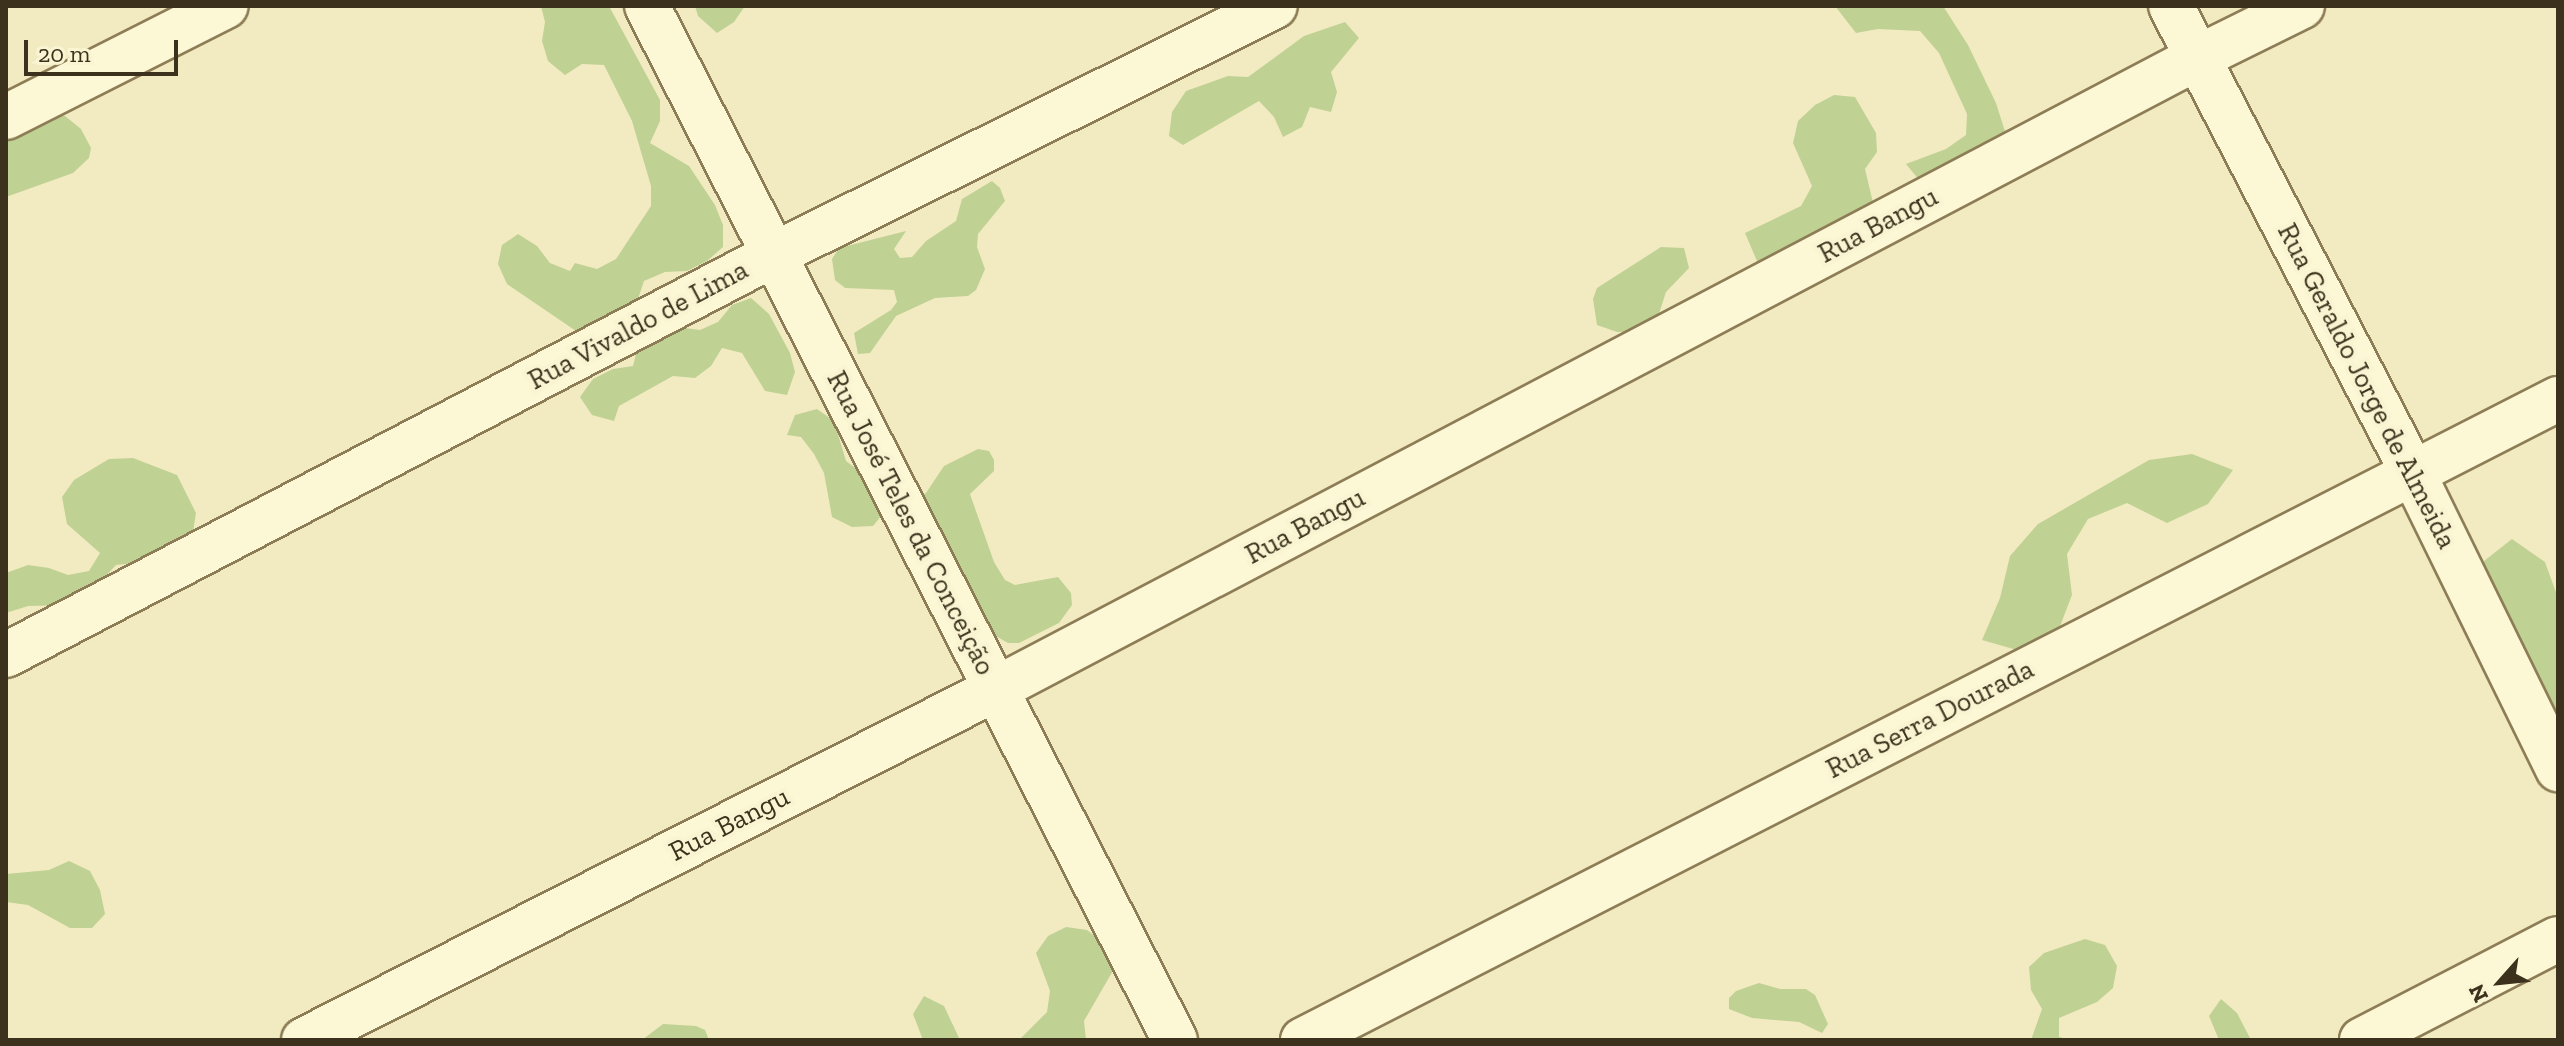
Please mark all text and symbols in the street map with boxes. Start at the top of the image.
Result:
scale bar [28,24,182,74]
text: 20 m [38,39,90,68]
street label: Rua Bangu [1813,180,1943,270]
street label: Rua Geraldo Jorge de Almeida [2270,217,2464,555]
street label: Rua Vivaldo de Lima [522,253,754,397]
street label: Rua José Teles da Conceição [819,365,1003,681]
street label: Rua Bangu [1240,481,1370,571]
street label: Rua Serra Dourada [1821,652,2039,786]
street label: Rua Bangu [663,779,795,869]
north arrow [2460,942,2540,1022]
text: N [2462,980,2494,1007]

